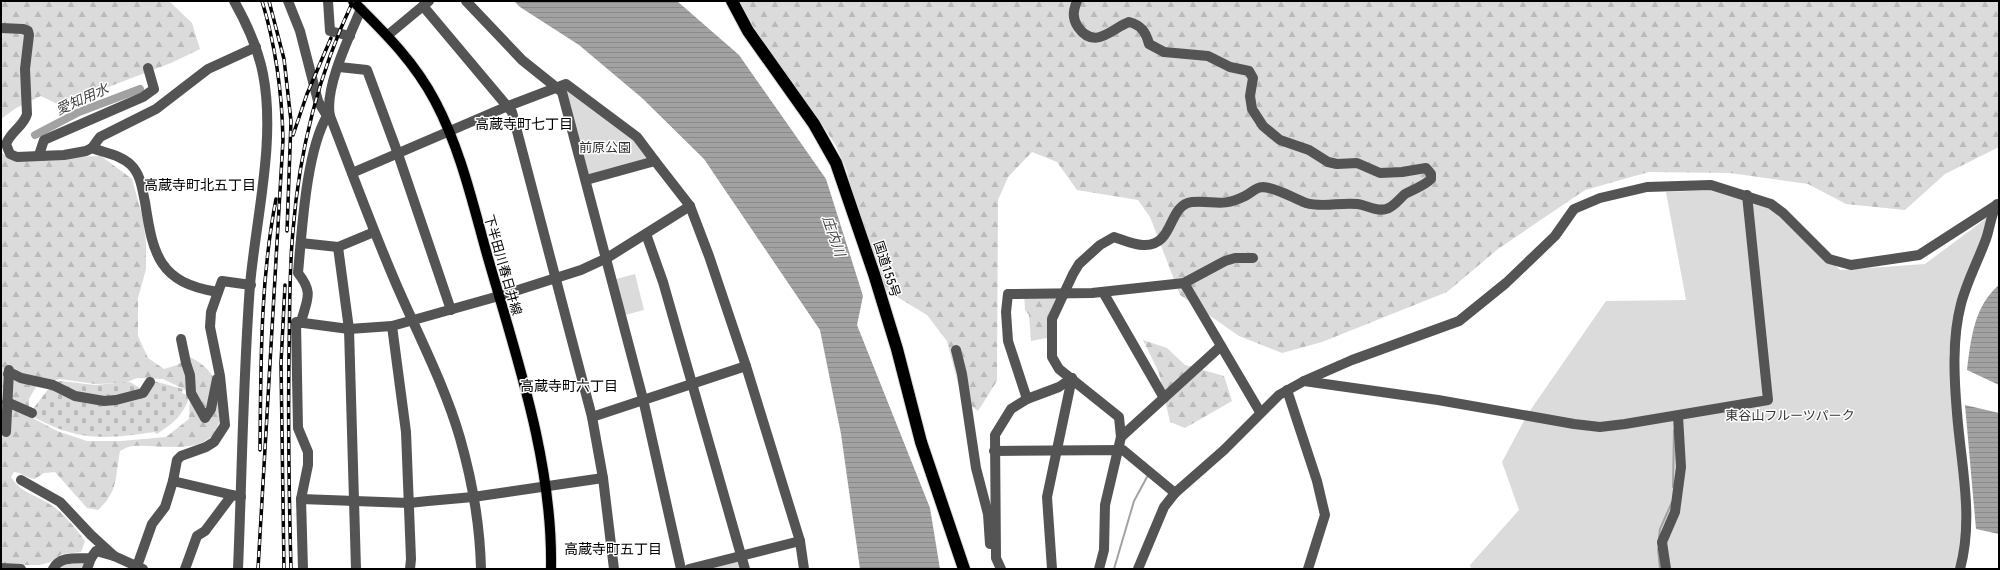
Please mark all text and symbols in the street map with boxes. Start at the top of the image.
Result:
water label: 愛知用水 [53,79,113,118]
district label: 高蔵寺町七丁目 [475,116,573,132]
park label: 前原公園 [579,140,631,155]
district label: 高蔵寺町北五丁目 [144,177,256,193]
street label: 下半田川春日井線 [481,213,525,317]
water label: 庄内川 [820,214,849,260]
street label: 国道155号 [871,239,903,299]
district label: 高蔵寺町六丁目 [520,378,618,394]
park label: 東谷山フルーツパーク [1725,408,1855,423]
district label: 高蔵寺町五丁目 [564,541,662,557]

